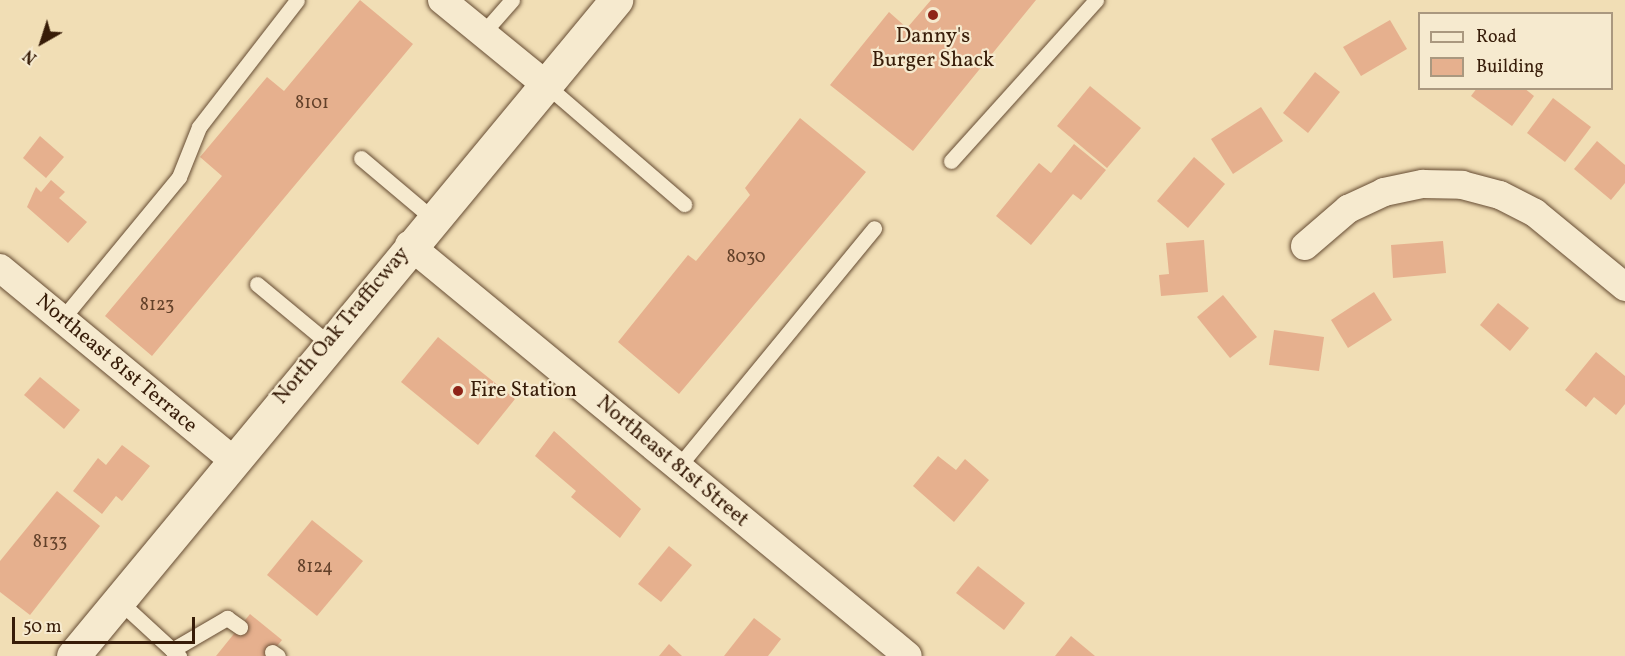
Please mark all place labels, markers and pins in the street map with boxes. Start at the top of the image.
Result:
marker: Danny's Burger Shack [926,8,940,22]
place label: Danny's Burger Shack [872,24,994,74]
place label: Fire Station [470,378,577,404]
marker: Fire Station [451,384,465,398]

